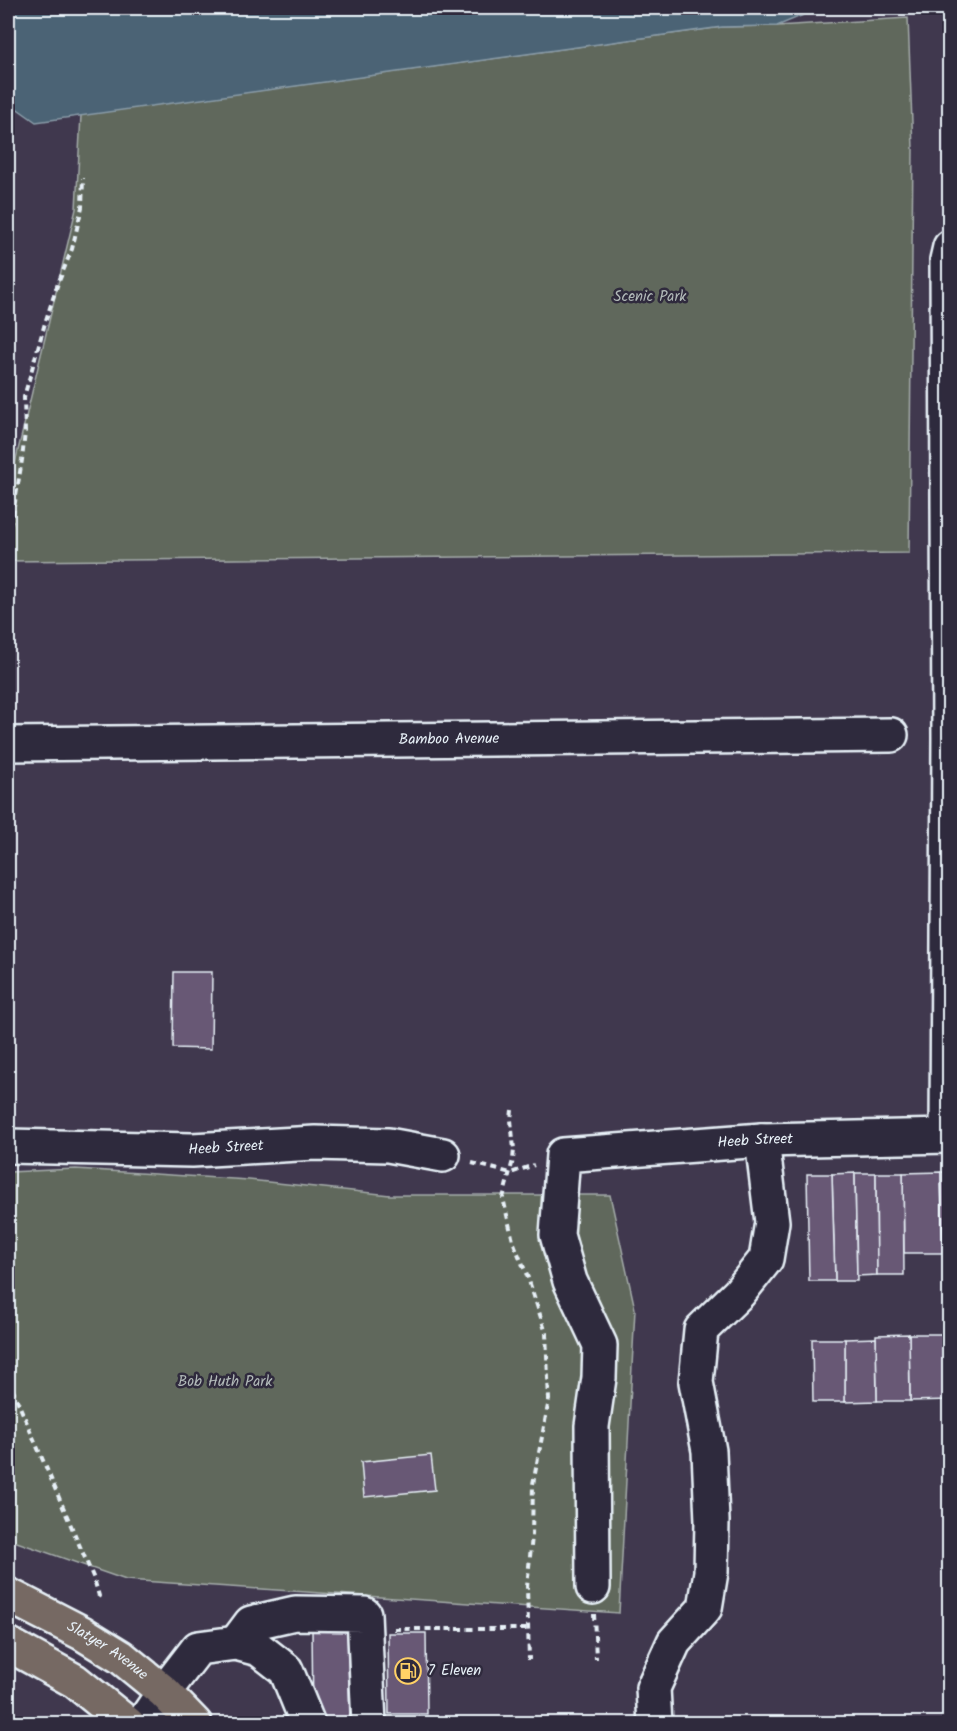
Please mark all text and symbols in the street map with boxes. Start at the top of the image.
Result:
park label: Scenic Park [614,285,687,309]
street label: Bamboo Avenue [399,727,499,752]
street label: Heeb Street [717,1127,793,1155]
street label: Heeb Street [187,1134,265,1162]
park label: Bob Huth Park [178,1370,273,1394]
street label: Slatyer Avenue [62,1615,153,1687]
fuel station icon: 7 Eleven [393,1656,423,1686]
place label: 7 Eleven [428,1659,481,1683]

